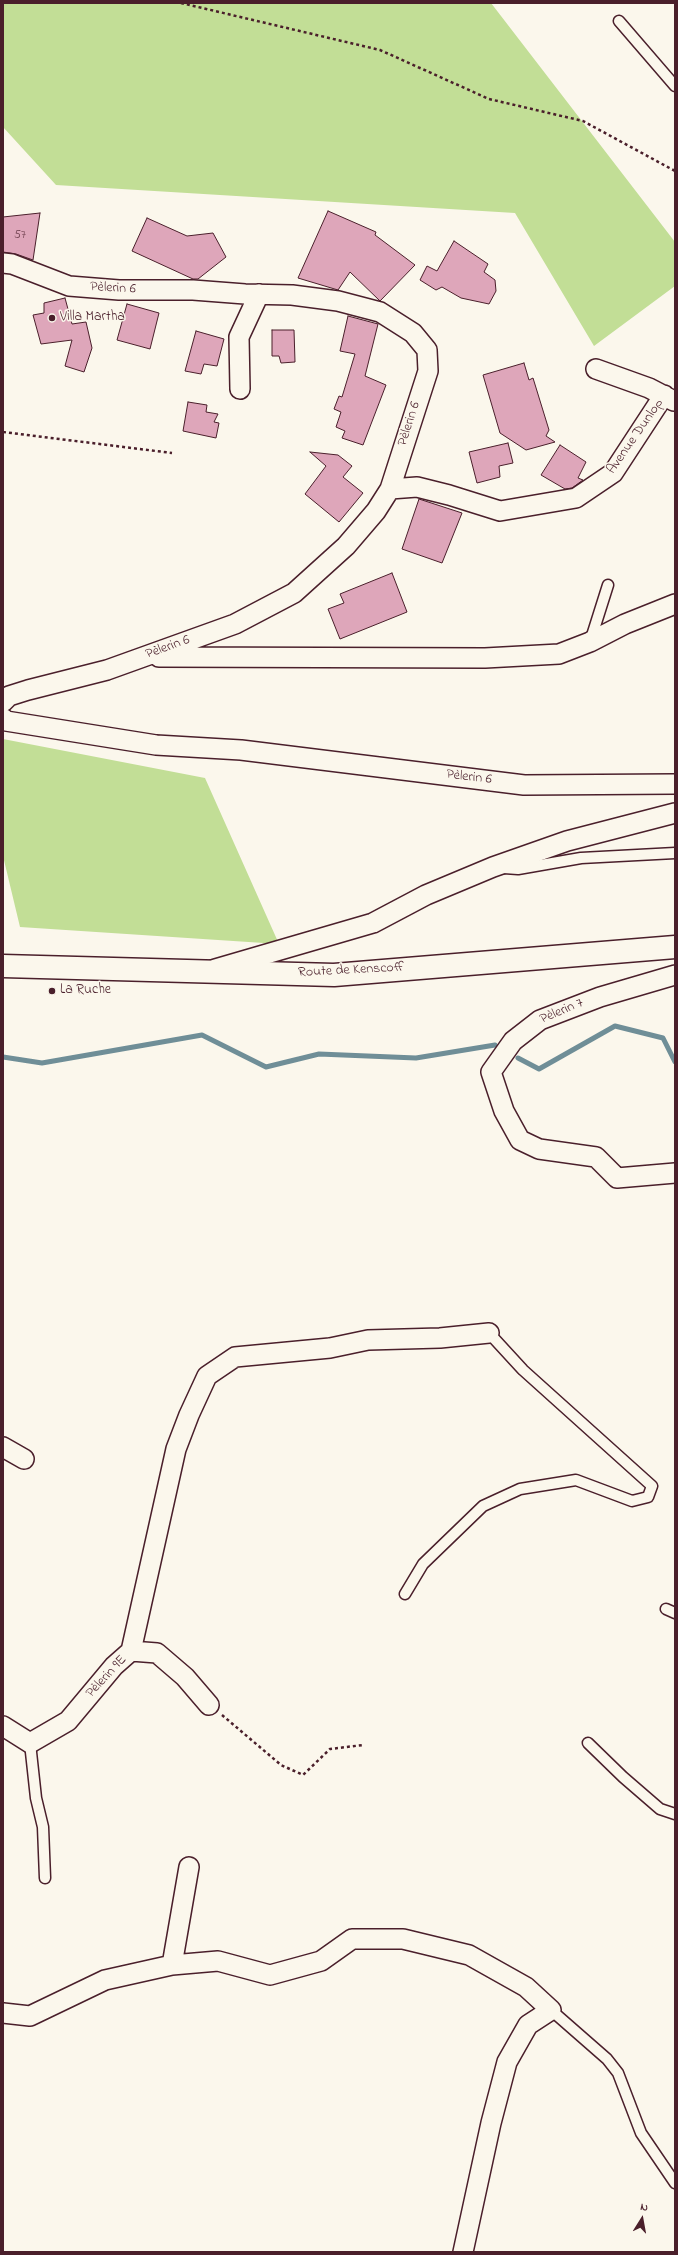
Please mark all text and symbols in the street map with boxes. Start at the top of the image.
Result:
house number: 57 [14,229,26,243]
street label: Pèlerin 6 [90,279,136,299]
place label: Villa Martha [60,310,125,326]
marker: Villa Martha [47,313,57,323]
street label: Avenue Dunlop [604,396,668,478]
street label: Pèlerin 6 [395,400,425,448]
street label: Pèlerin 6 [144,632,192,664]
street label: Pèlerin 6 [445,767,493,789]
street label: Route de Kenscoff [298,960,404,982]
place label: La Ruche [60,983,111,999]
marker: La Ruche [47,986,57,996]
street label: Pèlerin 7 [538,995,586,1029]
street label: Pèlerin 9E [83,1652,131,1702]
north arrow [622,2199,662,2239]
text: N [639,2199,649,2216]

